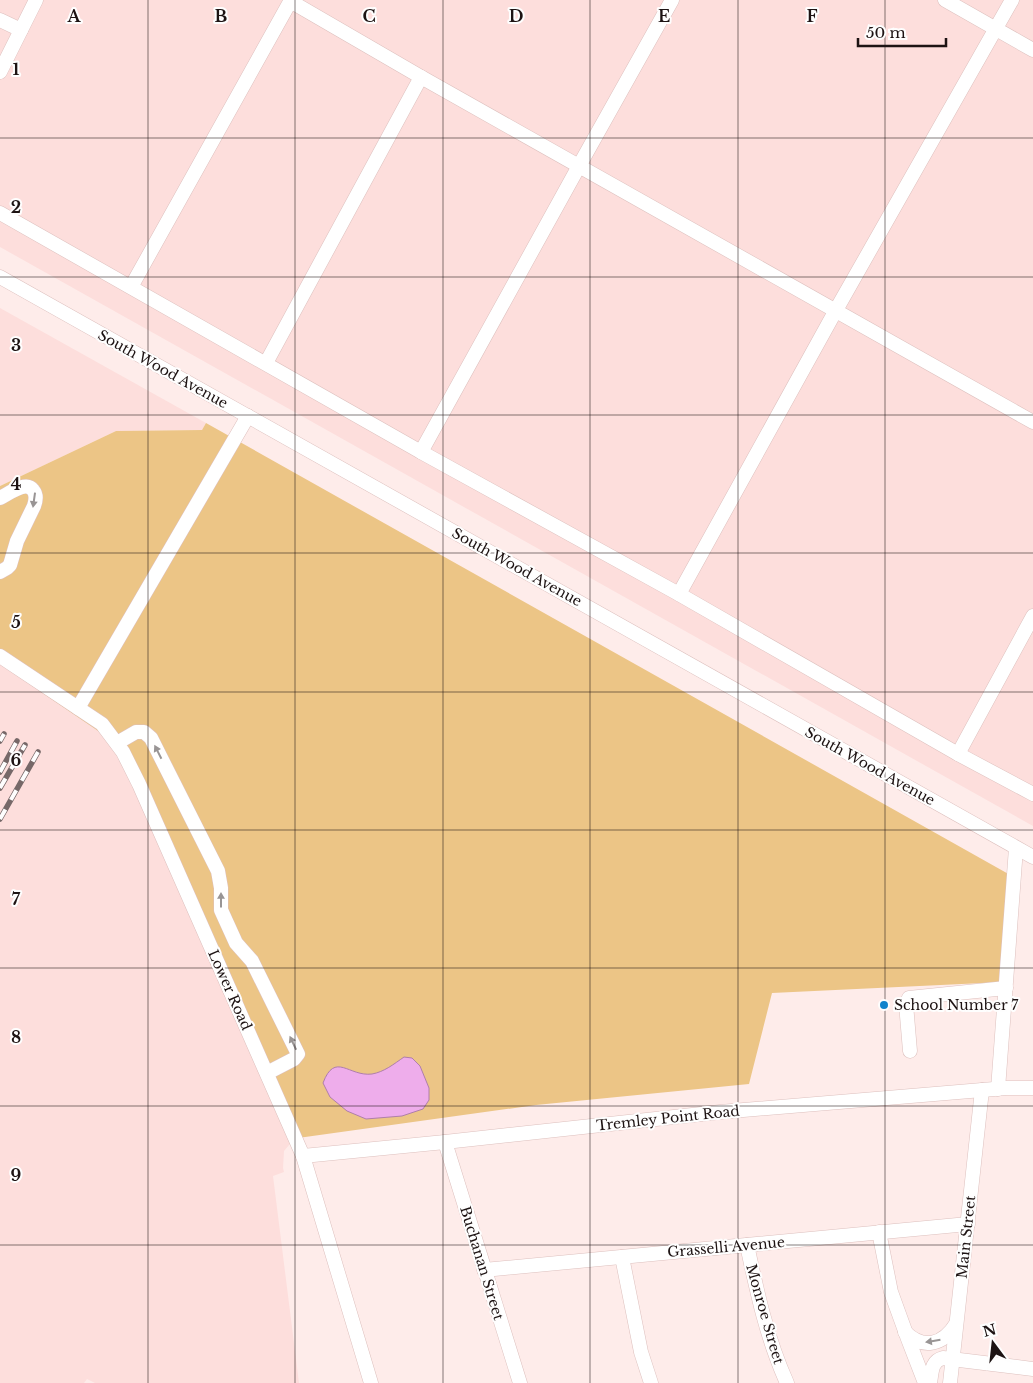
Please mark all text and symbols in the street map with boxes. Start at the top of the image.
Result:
text: A [67,6,82,26]
text: B [215,6,228,26]
text: C [362,6,376,26]
text: D [509,6,523,26]
text: E [658,6,670,26]
text: F [806,6,818,26]
scale bar [858,15,946,47]
text: 50 m [866,23,906,42]
text: 1 [13,59,20,79]
text: 2 [11,197,21,217]
street label: South Wood Avenue [95,326,231,412]
text: 3 [11,335,21,355]
text: 4 [11,474,21,494]
one-way arrow [29,492,37,508]
street label: South Wood Avenue [449,524,585,610]
text: 5 [11,612,21,632]
street label: South Wood Avenue [802,723,938,809]
one-way arrow [154,745,162,759]
text: 6 [11,750,22,770]
text: 7 [12,889,21,909]
one-way arrow [217,892,225,908]
street label: Lower Road [204,947,256,1034]
place label: School Number 7 [894,996,1019,1014]
marker: School Number 7 [878,999,890,1011]
text: 8 [11,1027,21,1047]
one-way arrow [288,1036,297,1051]
street label: Tremley Point Road [595,1101,741,1134]
text: 9 [11,1165,22,1185]
street label: Main Street [953,1194,979,1280]
street label: Buchanan Street [456,1204,508,1323]
street label: Grasselli Avenue [666,1233,786,1261]
street label: Monroe Street [742,1262,788,1367]
north arrow [968,1318,1018,1368]
text: N [981,1320,998,1341]
one-way arrow [924,1338,940,1346]

